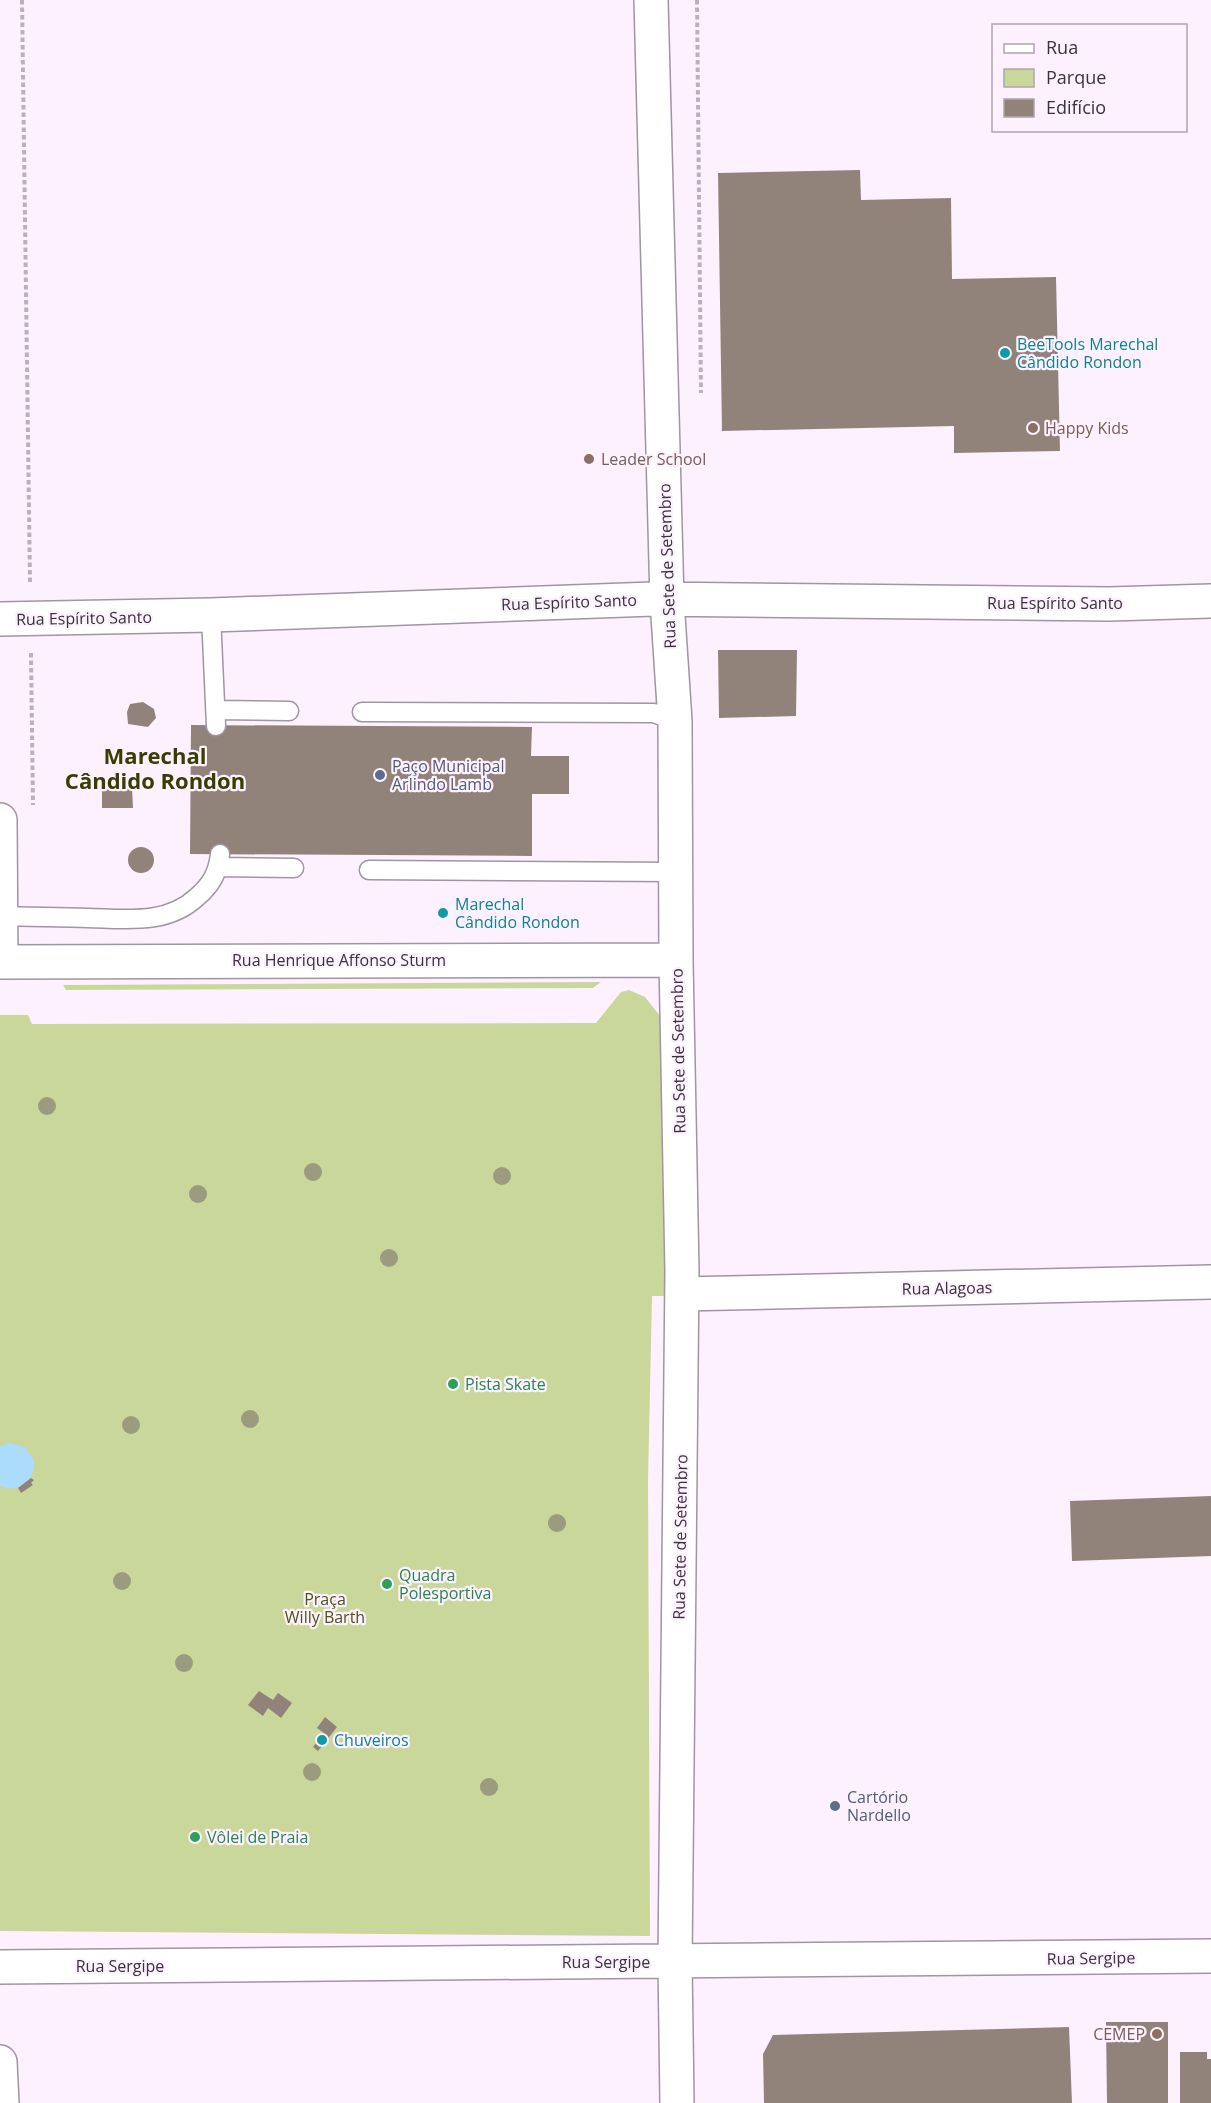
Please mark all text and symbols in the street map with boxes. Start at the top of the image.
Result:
legend [992,24,1187,132]
text: Rua [1046,35,1078,59]
text: Parque [1046,65,1106,89]
text: Edifício [1046,95,1106,119]
place label: BeeTools Marechal Cândido Rondon [1017,333,1158,373]
marker: BeeTools Marechal Cândido Rondon [998,346,1012,360]
place label: Happy Kids [1045,417,1129,439]
marker: Happy Kids [1026,421,1040,435]
place label: Leader School [601,448,706,470]
marker: Leader School [582,452,596,466]
street label: Rua Sete de Setembro [653,483,681,649]
street label: Rua Espírito Santo [501,589,637,615]
street label: Rua Espírito Santo [987,592,1123,614]
street label: Rua Espírito Santo [16,606,152,630]
district label: Marechal Cândido Rondon [65,740,245,795]
place label: Paço Municipal Arlindo Lamb [392,755,504,795]
marker: Paço Municipal Arlindo Lamb [373,768,387,782]
place label: Marechal Cândido Rondon [455,893,580,933]
marker: Marechal Cândido Rondon [436,906,450,920]
street label: Rua Henrique Affonso Sturm [232,949,446,971]
street label: Rua Sete de Setembro [666,968,690,1134]
street label: Rua Alagoas [902,1276,992,1300]
place label: Pista Skate [465,1373,546,1395]
marker: Pista Skate [446,1377,460,1391]
street label: Rua Sete de Setembro [668,1454,692,1620]
place label: Quadra Polesportiva [399,1564,491,1604]
marker: Quadra Polesportiva [380,1577,394,1591]
park label: Praça Willy Barth [285,1588,365,1628]
place label: Chuveiros [334,1729,409,1751]
marker: Chuveiros [315,1733,329,1747]
place label: Cartório Nardello [847,1786,911,1826]
marker: Cartório Nardello [828,1799,842,1813]
place label: Vôlei de Praia [207,1826,308,1848]
marker: Vôlei de Praia [188,1830,202,1844]
street label: Rua Sergipe [1047,1946,1135,1970]
street label: Rua Sergipe [562,1951,650,1973]
street label: Rua Sergipe [76,1955,164,1977]
place label: CEMEP [1093,2023,1145,2045]
marker: CEMEP [1150,2027,1164,2041]

